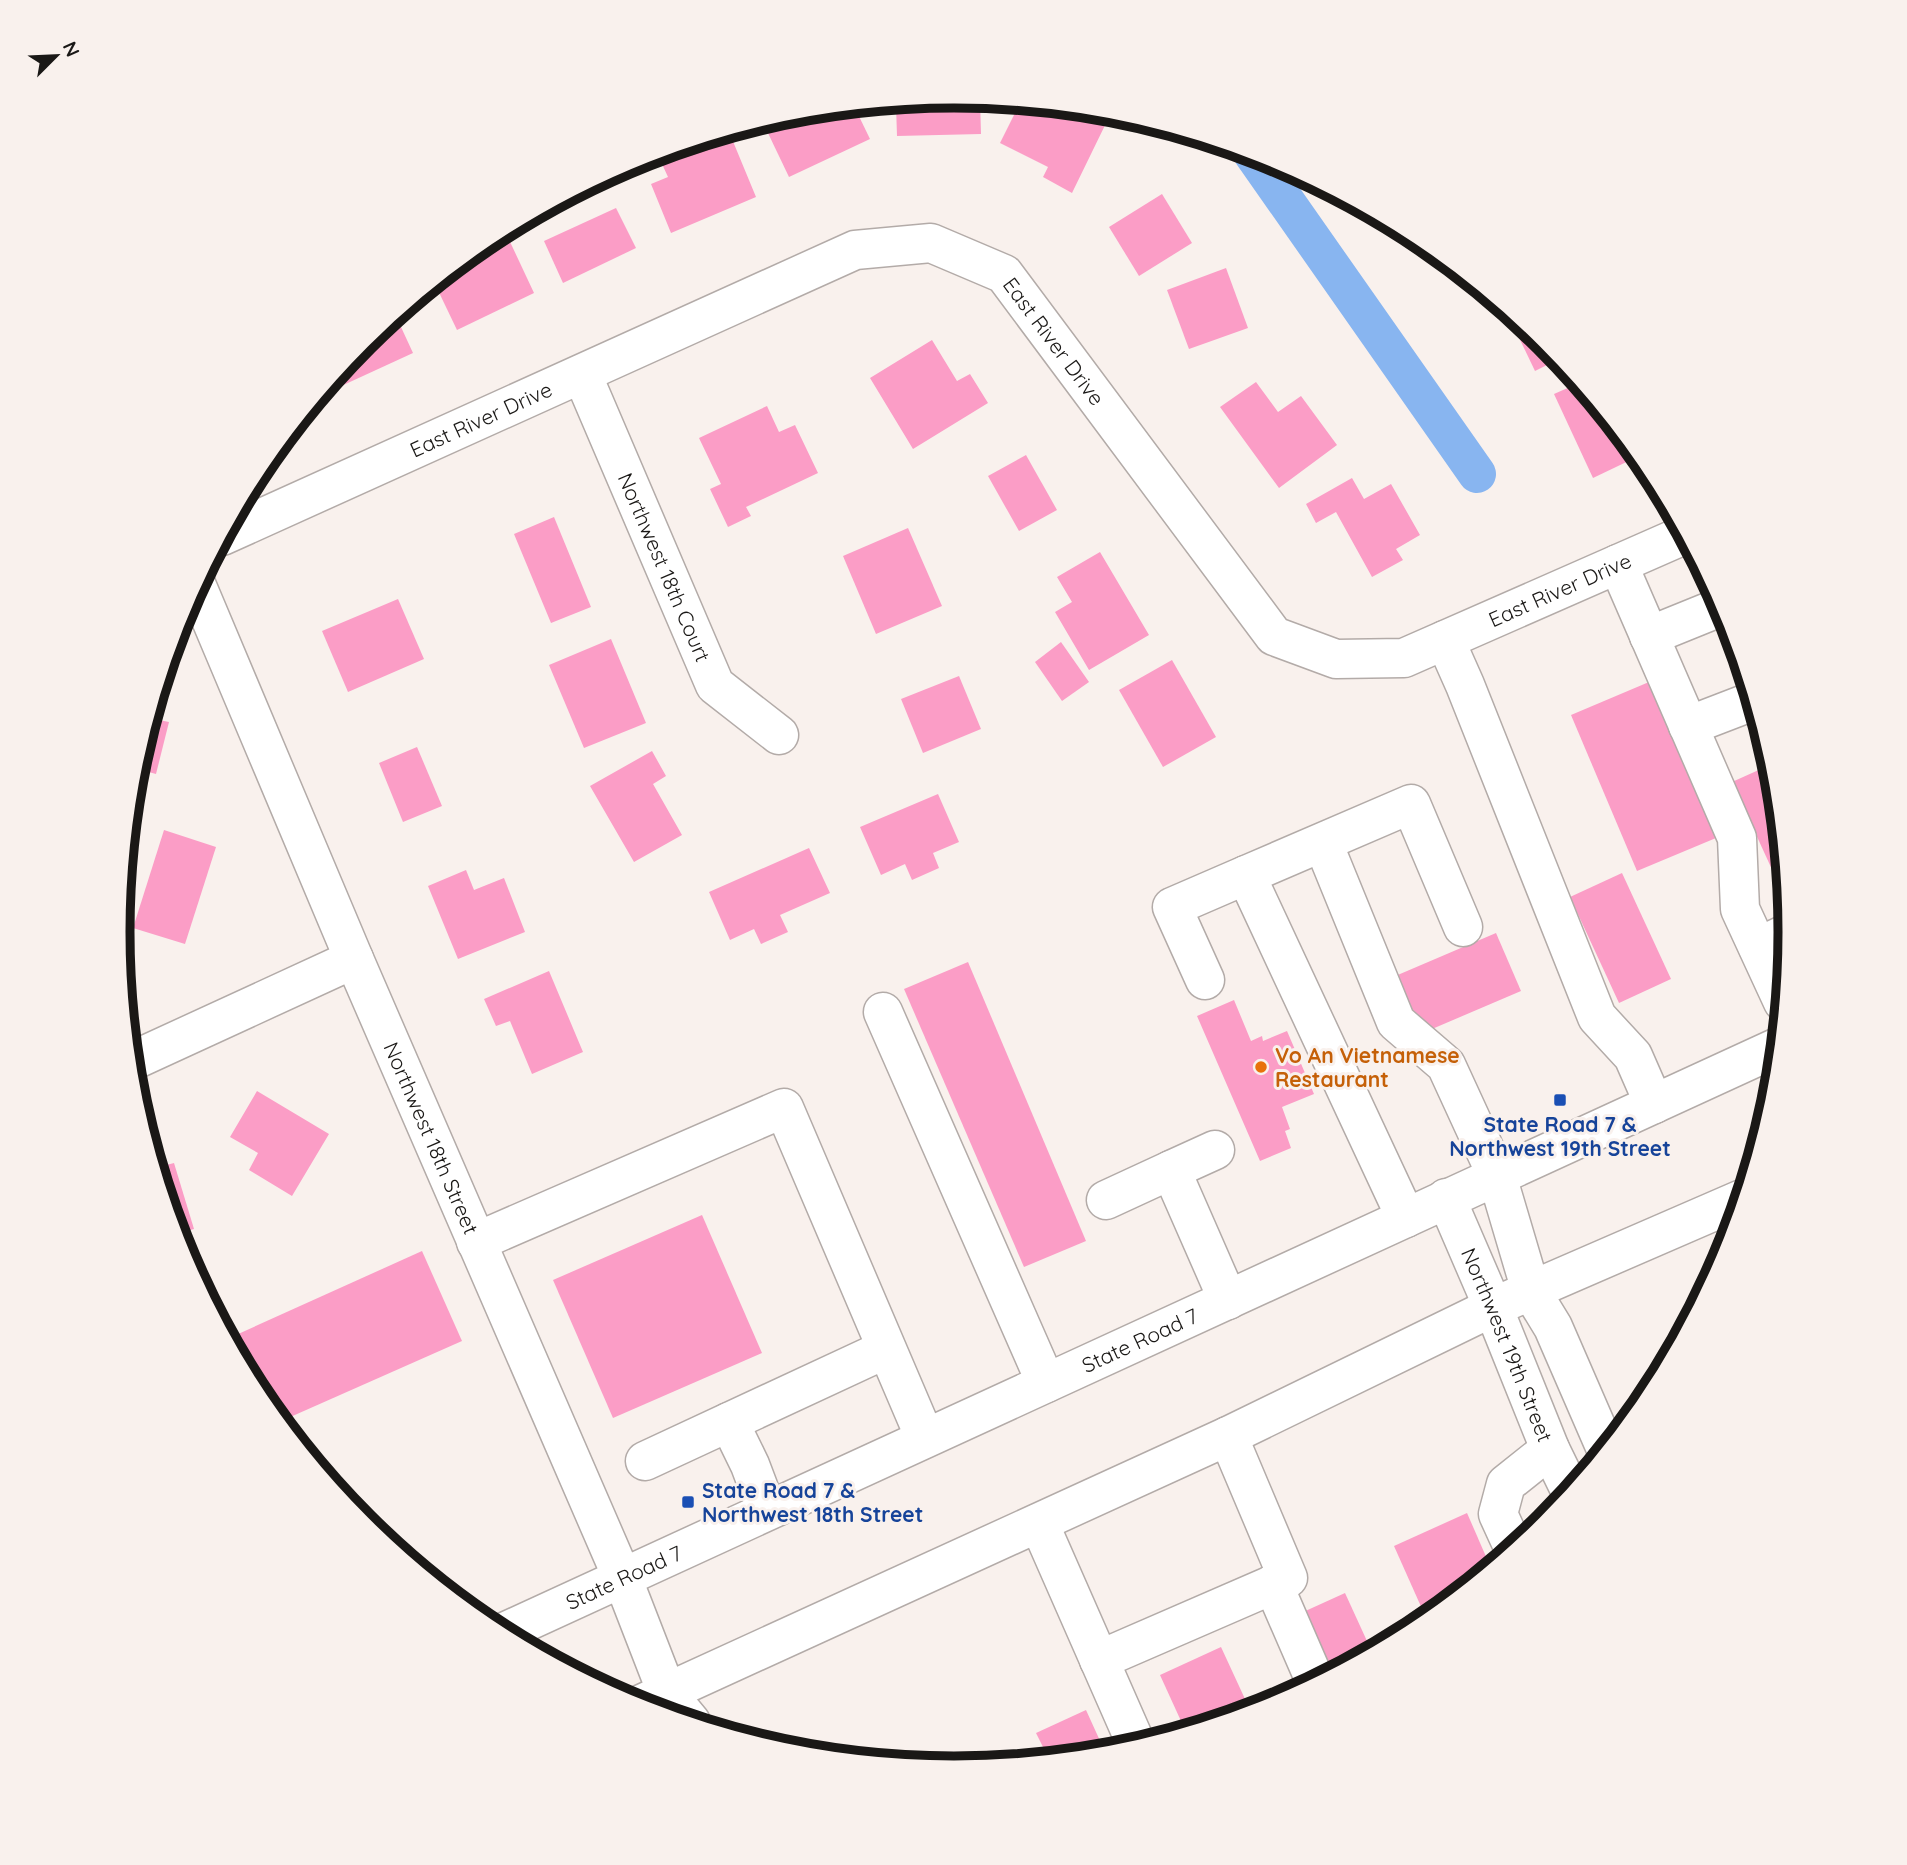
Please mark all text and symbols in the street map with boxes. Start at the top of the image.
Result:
north arrow [21,21,91,91]
text: N [58,38,85,60]
street label: East River Drive [998,272,1110,410]
street label: East River Drive [406,376,556,462]
street label: Northwest 18th Court [613,469,716,666]
street label: East River Drive [1484,547,1635,632]
street label: Northwest 18th Street [379,1038,485,1238]
place label: Vo An Vietnamese Restaurant [1275,1042,1460,1092]
marker: Vo An Vietnamese Restaurant [1253,1059,1269,1075]
marker: State Road 7 & Northwest 19th Street [1552,1092,1568,1108]
place label: State Road 7 & Northwest 19th Street [1449,1111,1671,1161]
street label: Northwest 19th Street [1456,1244,1559,1445]
street label: State Road 7 [1078,1302,1202,1378]
place label: State Road 7 & Northwest 18th Street [702,1477,923,1527]
marker: State Road 7 & Northwest 18th Street [680,1494,696,1510]
street label: State Road 7 [561,1539,686,1615]

